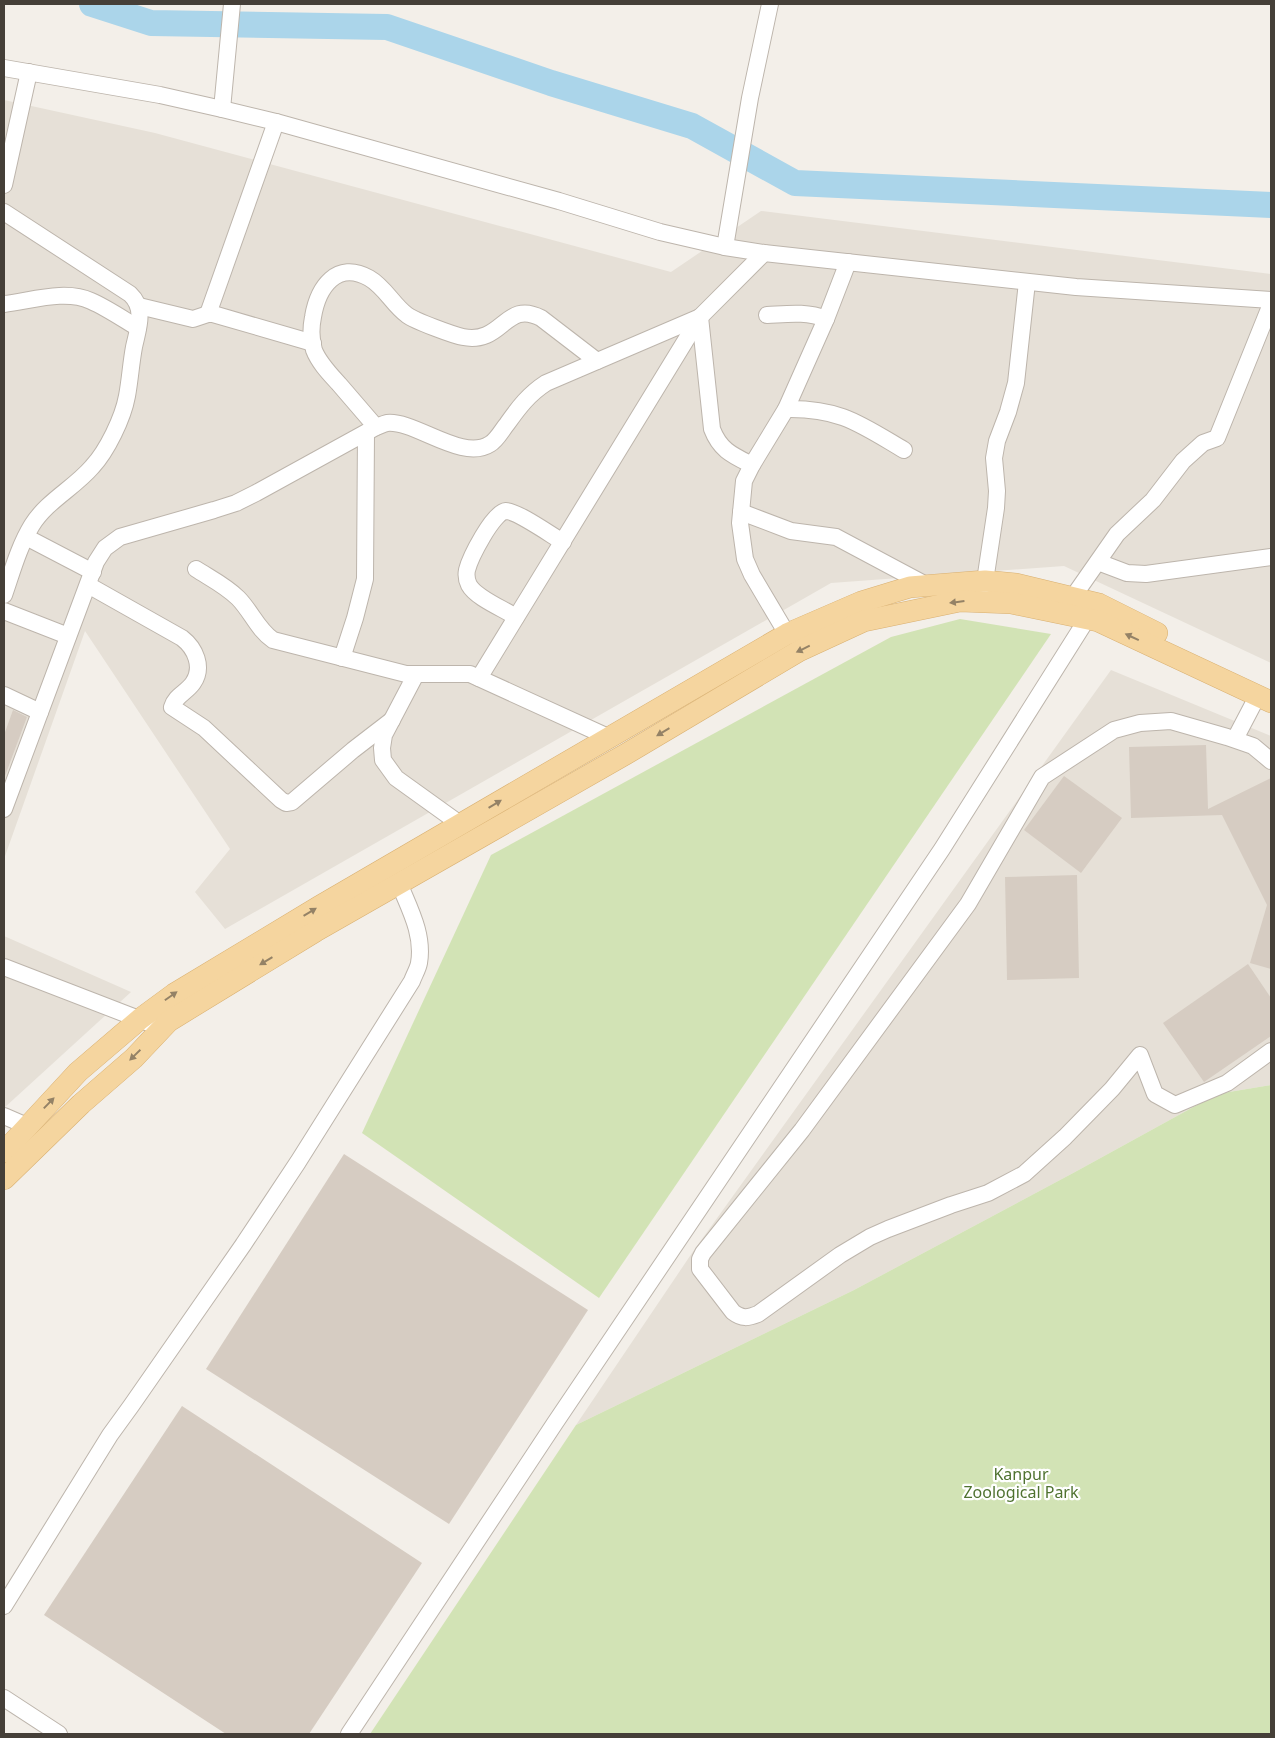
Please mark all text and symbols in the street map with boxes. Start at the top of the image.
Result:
one-way arrow [949,598,965,606]
one-way arrow [1125,632,1139,640]
one-way arrow [796,645,810,653]
one-way arrow [656,727,669,736]
one-way arrow [489,799,502,808]
one-way arrow [303,907,316,916]
one-way arrow [260,956,273,965]
one-way arrow [164,991,178,1001]
one-way arrow [130,1049,142,1061]
one-way arrow [43,1098,55,1110]
park label: Kanpur Zoological Park [963,1463,1079,1503]

